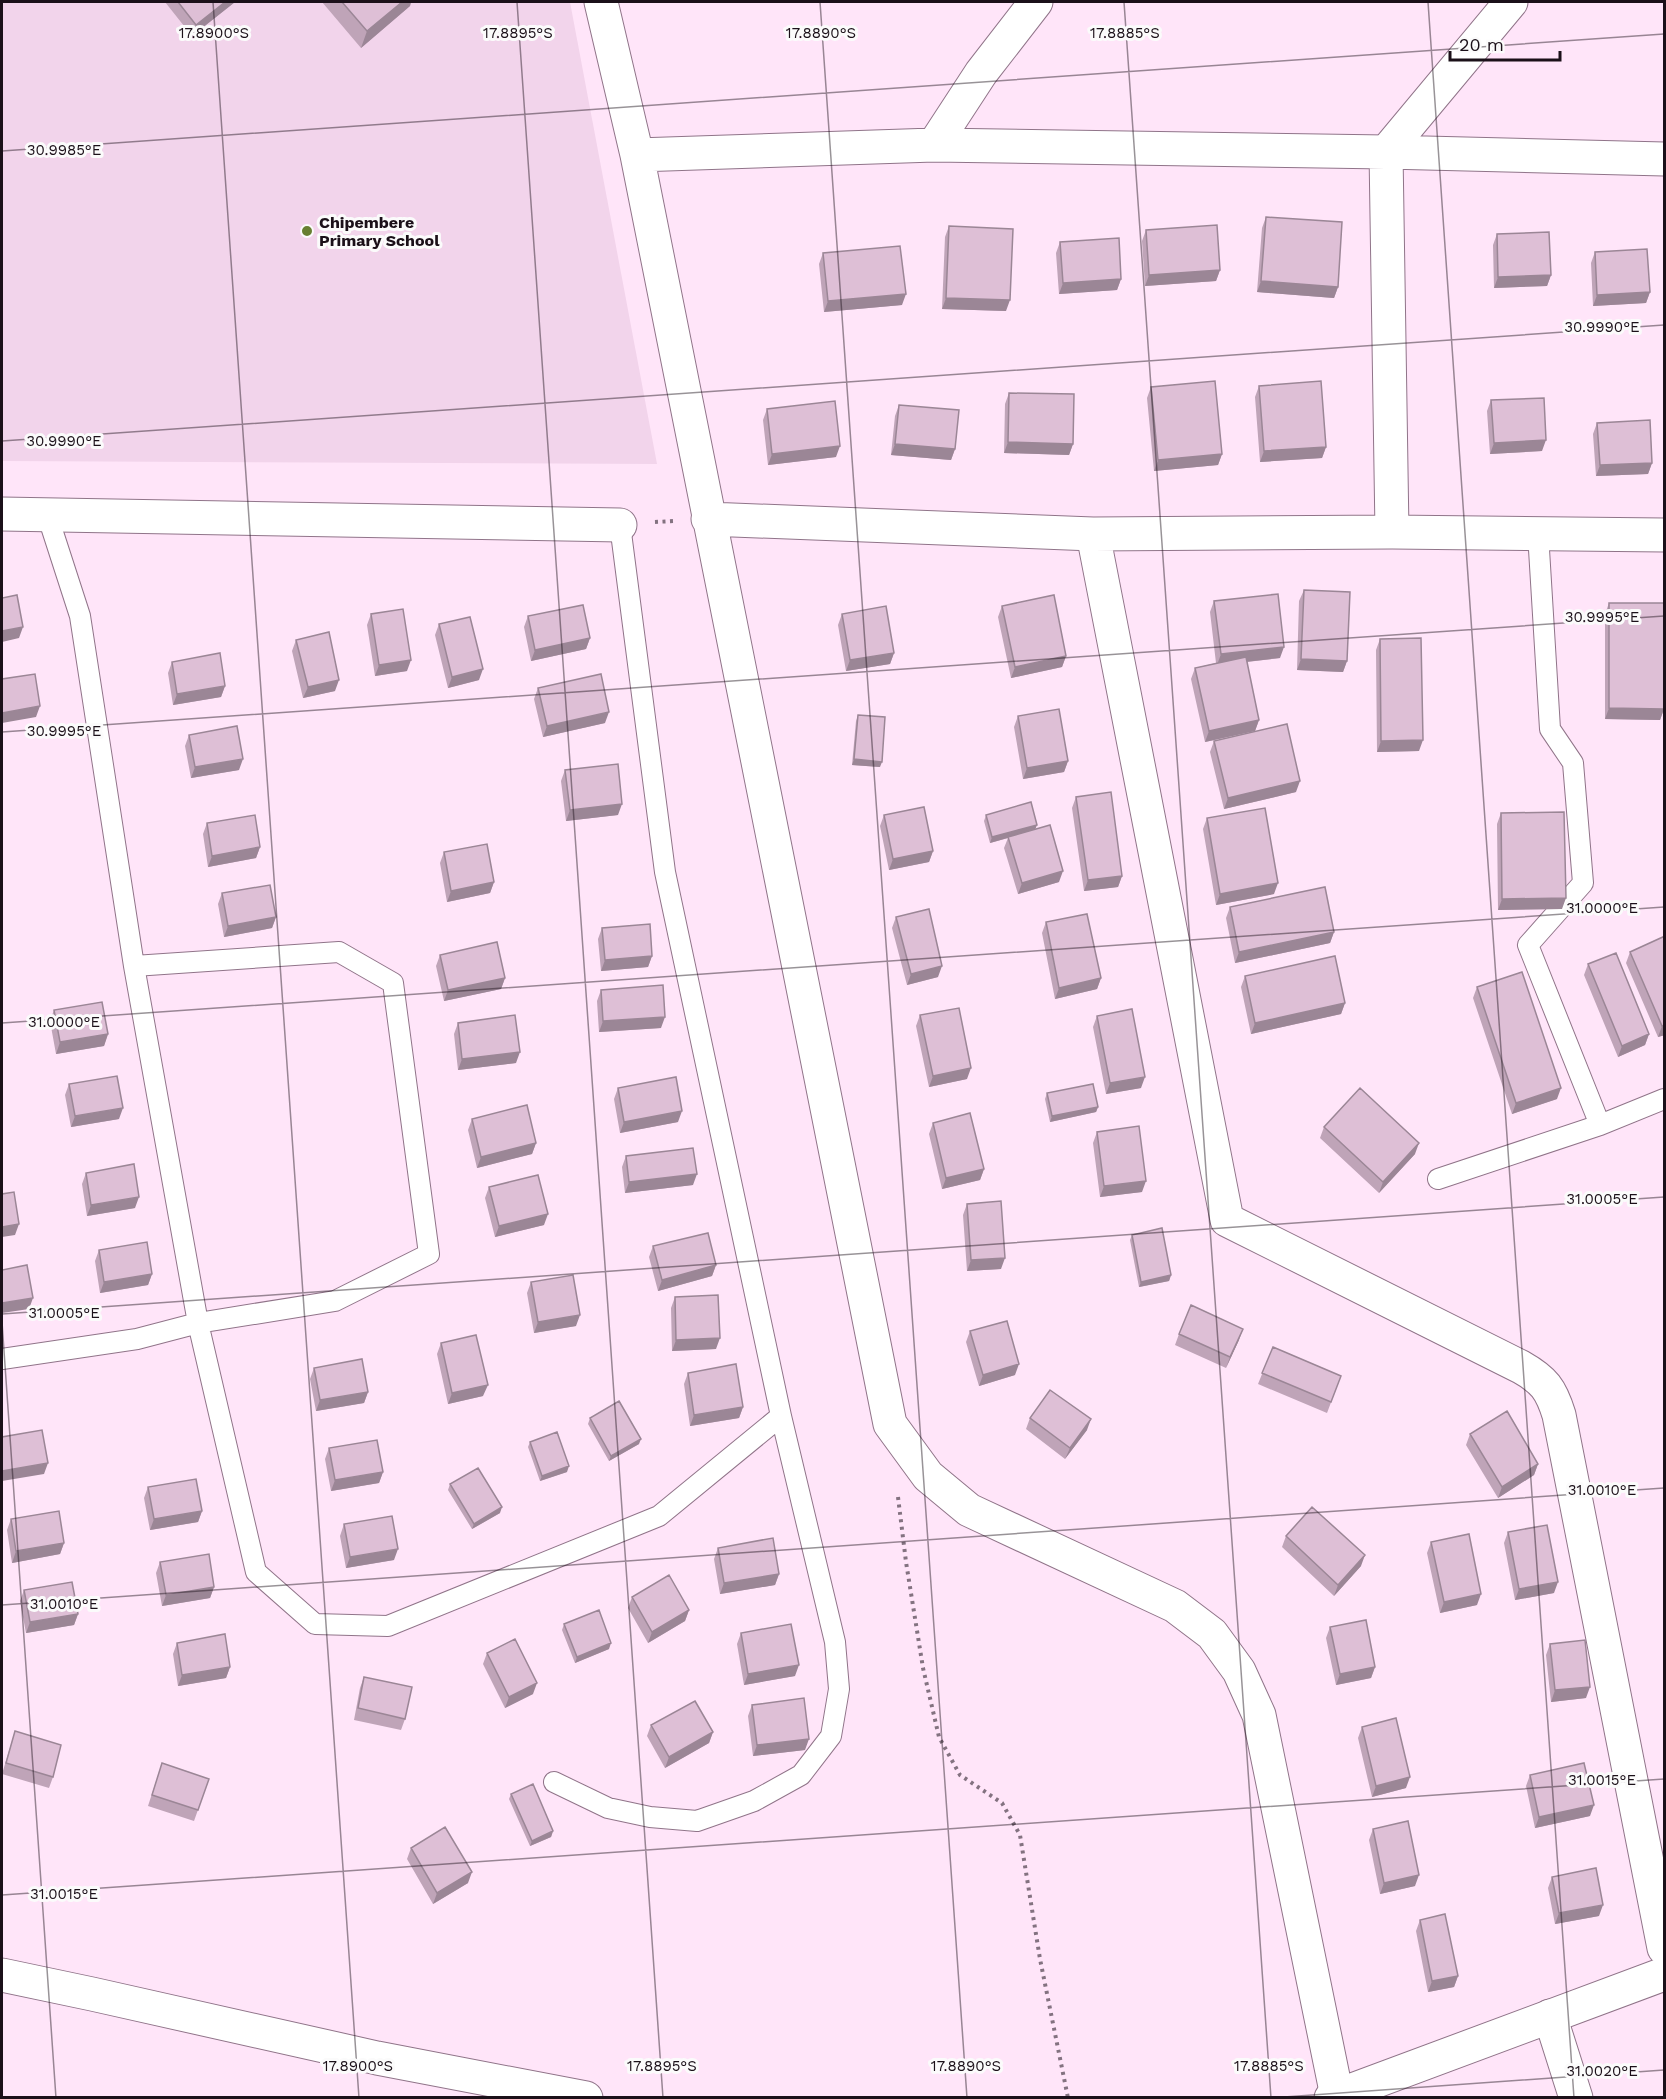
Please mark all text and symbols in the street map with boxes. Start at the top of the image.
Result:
text: 17.8900°S [179,24,249,42]
text: 17.8895°S [483,24,553,42]
text: 17.8890°S [786,24,856,42]
text: 17.8885°S [1090,24,1160,42]
scale bar [1450,24,1560,62]
text: 20 m [1459,34,1504,55]
text: 30.9985°E [27,141,101,159]
place label: Chipembere Primary School [319,213,440,250]
marker: Chipembere Primary School [300,224,314,238]
text: 30.9990°E [1564,318,1640,336]
text: 30.9990°E [26,432,102,450]
text: 30.9995°E [1565,608,1639,626]
text: 30.9995°E [27,722,101,740]
text: 31.0000°E [1566,899,1638,917]
text: 31.0000°E [28,1013,100,1031]
text: 31.0005°E [1566,1190,1638,1208]
text: 31.0005°E [28,1304,100,1322]
text: 31.0010°E [1568,1481,1636,1499]
text: 31.0010°E [30,1595,98,1613]
text: 31.0015°E [1568,1771,1636,1789]
text: 31.0015°E [30,1885,98,1903]
text: 17.8900°S [323,2057,393,2075]
text: 17.8895°S [627,2057,697,2075]
text: 17.8890°S [931,2057,1001,2075]
text: 17.8885°S [1234,2057,1304,2075]
text: 31.0020°E [1566,2062,1638,2080]

